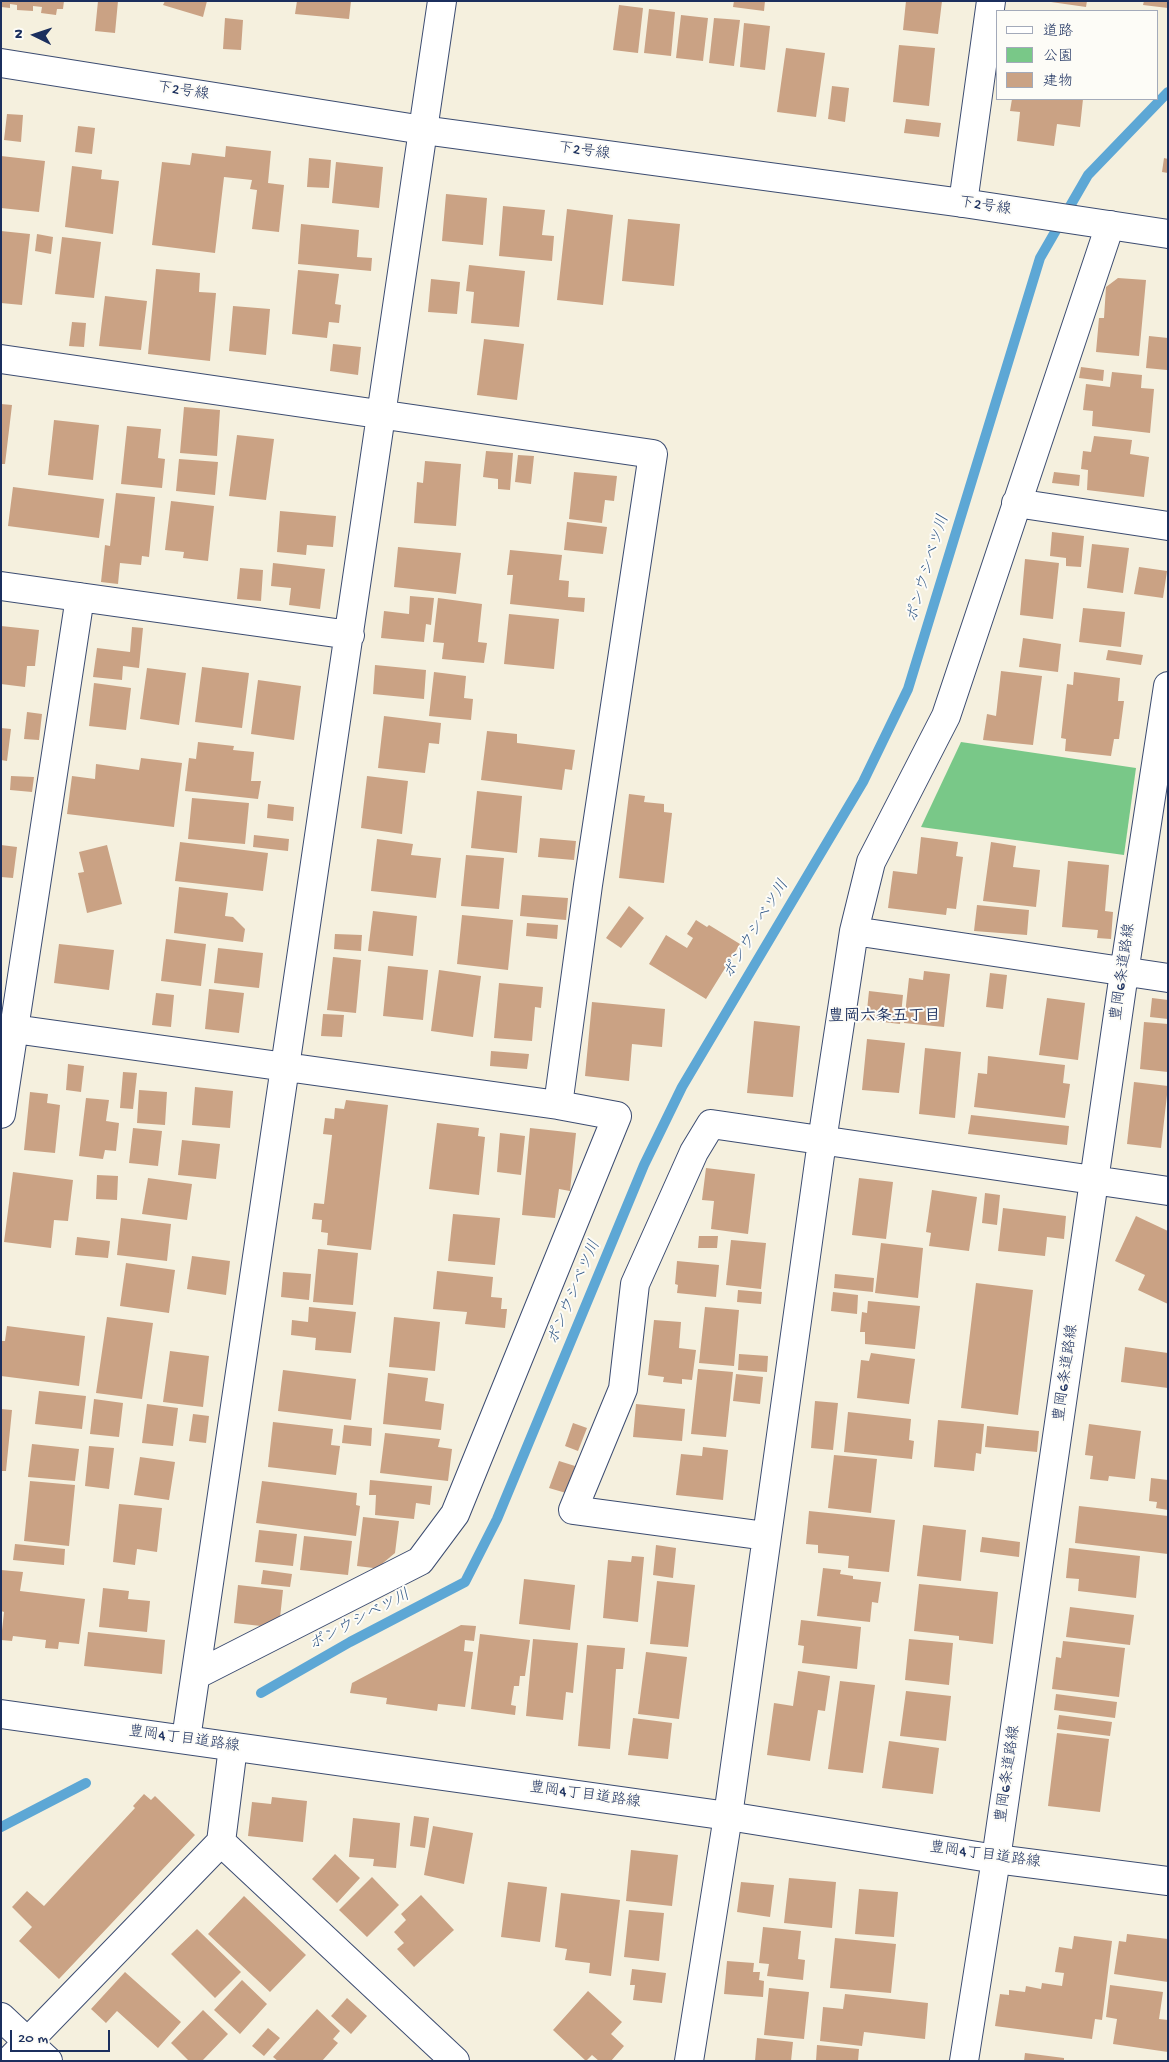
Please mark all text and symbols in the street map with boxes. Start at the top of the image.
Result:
north arrow [10,10,60,60]
legend [996,10,1159,100]
text: 道路 [1043,23,1073,41]
text: N [11,29,28,39]
text: 公園 [1043,48,1073,66]
text: 建物 [1043,73,1073,91]
street label: 下2号線 [156,79,210,105]
street label: 下2号線 [557,139,611,165]
street label: 下2号線 [958,194,1012,220]
water label: ポンウシベツ川 [903,513,955,625]
water label: ポンウシベツ川 [720,877,794,983]
street label: 豊岡6条道路線 [1108,922,1140,1022]
district label: 豊岡六条五丁目 [828,1008,940,1028]
water label: ポンウシベツ川 [544,1238,606,1348]
street label: 豊岡6条道路線 [1051,1323,1083,1423]
water label: ポンウシベツ川 [306,1586,414,1656]
street label: 豊岡4丁目道路線 [127,1723,241,1757]
street label: 豊岡6条道路線 [993,1724,1025,1824]
street label: 豊岡4丁目道路線 [528,1779,642,1813]
street label: 豊岡4丁目道路線 [928,1839,1042,1873]
scale bar [12,2020,112,2052]
text: 20 m [18,2030,48,2048]

